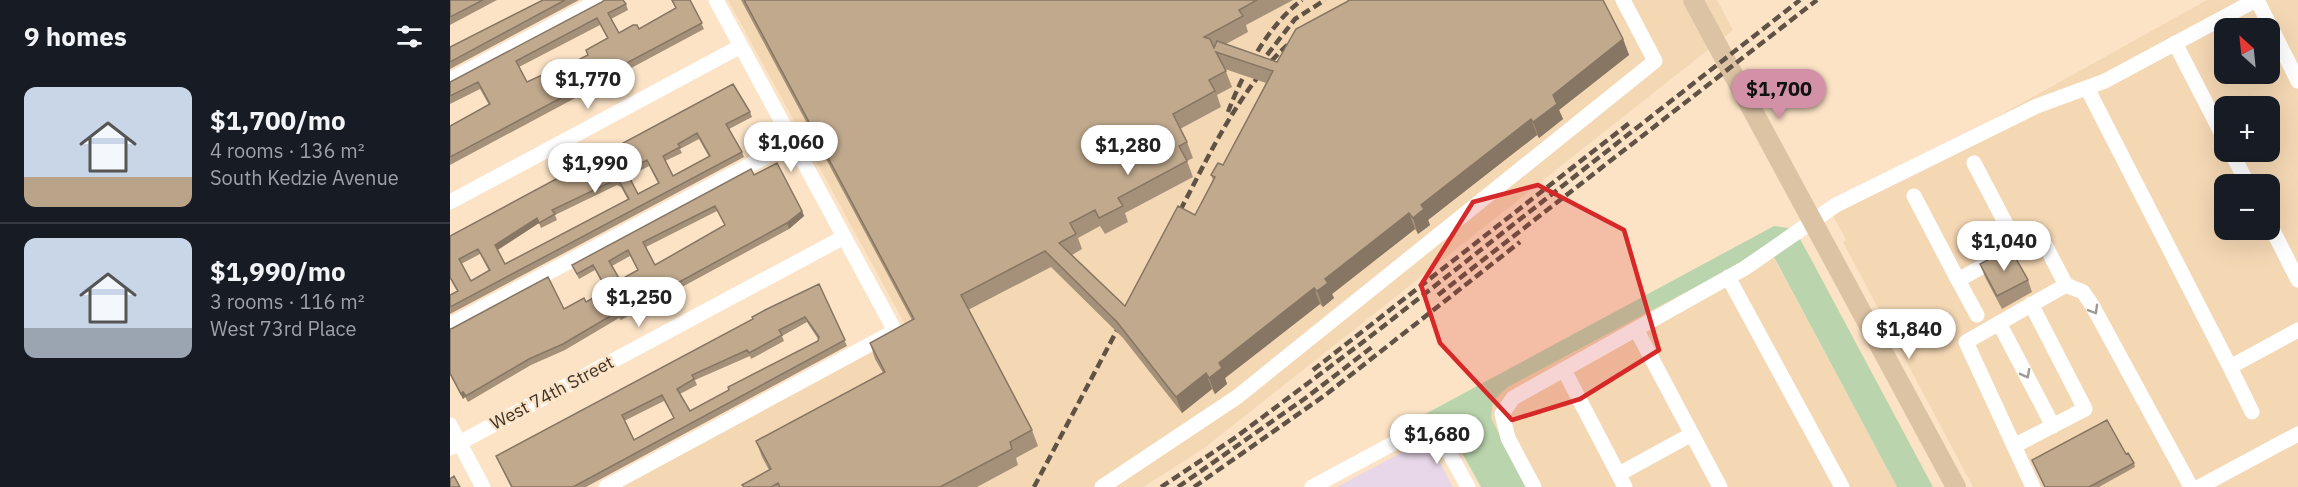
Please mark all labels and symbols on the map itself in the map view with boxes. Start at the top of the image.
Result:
north arrow [2214,18,2280,84]
pin: $1,770 [539,59,637,110]
pin: $1,700 [1730,69,1828,120]
pin: $1,060 [742,122,840,173]
pin: $1,280 [1079,125,1177,176]
pin: $1,990 [546,143,644,194]
pin: $1,040 [1955,221,2053,272]
pin: $1,250 [590,277,688,328]
one-way arrow [2087,304,2099,314]
pin: $1,840 [1860,309,1958,360]
street label: West 74th Street [486,350,617,435]
one-way arrow [2019,368,2030,378]
pin: $1,680 [1388,414,1486,465]

